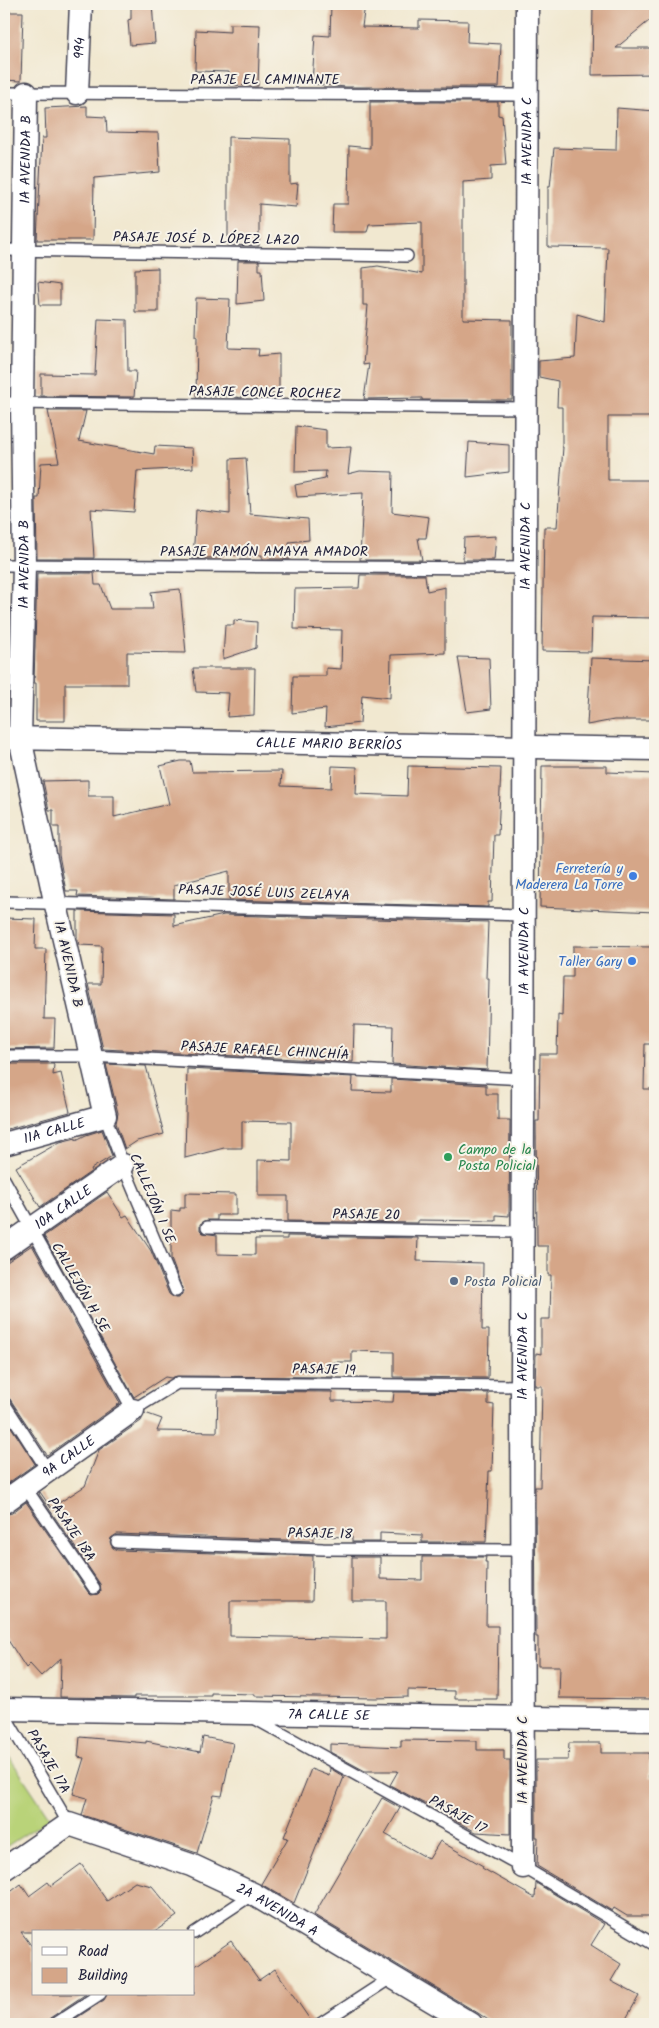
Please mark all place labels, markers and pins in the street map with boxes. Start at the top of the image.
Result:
place label: Ferretería y Maderera La Torre [515,858,624,896]
marker: Ferretería y Maderera La Torre [627,870,639,882]
place label: Taller Gary [558,951,622,973]
marker: Taller Gary [626,955,638,967]
place label: Campo de la Posta Policial [458,1139,536,1177]
marker: Campo de la Posta Policial [442,1151,454,1163]
place label: Posta Policial [464,1271,542,1293]
marker: Posta Policial [448,1275,460,1287]

